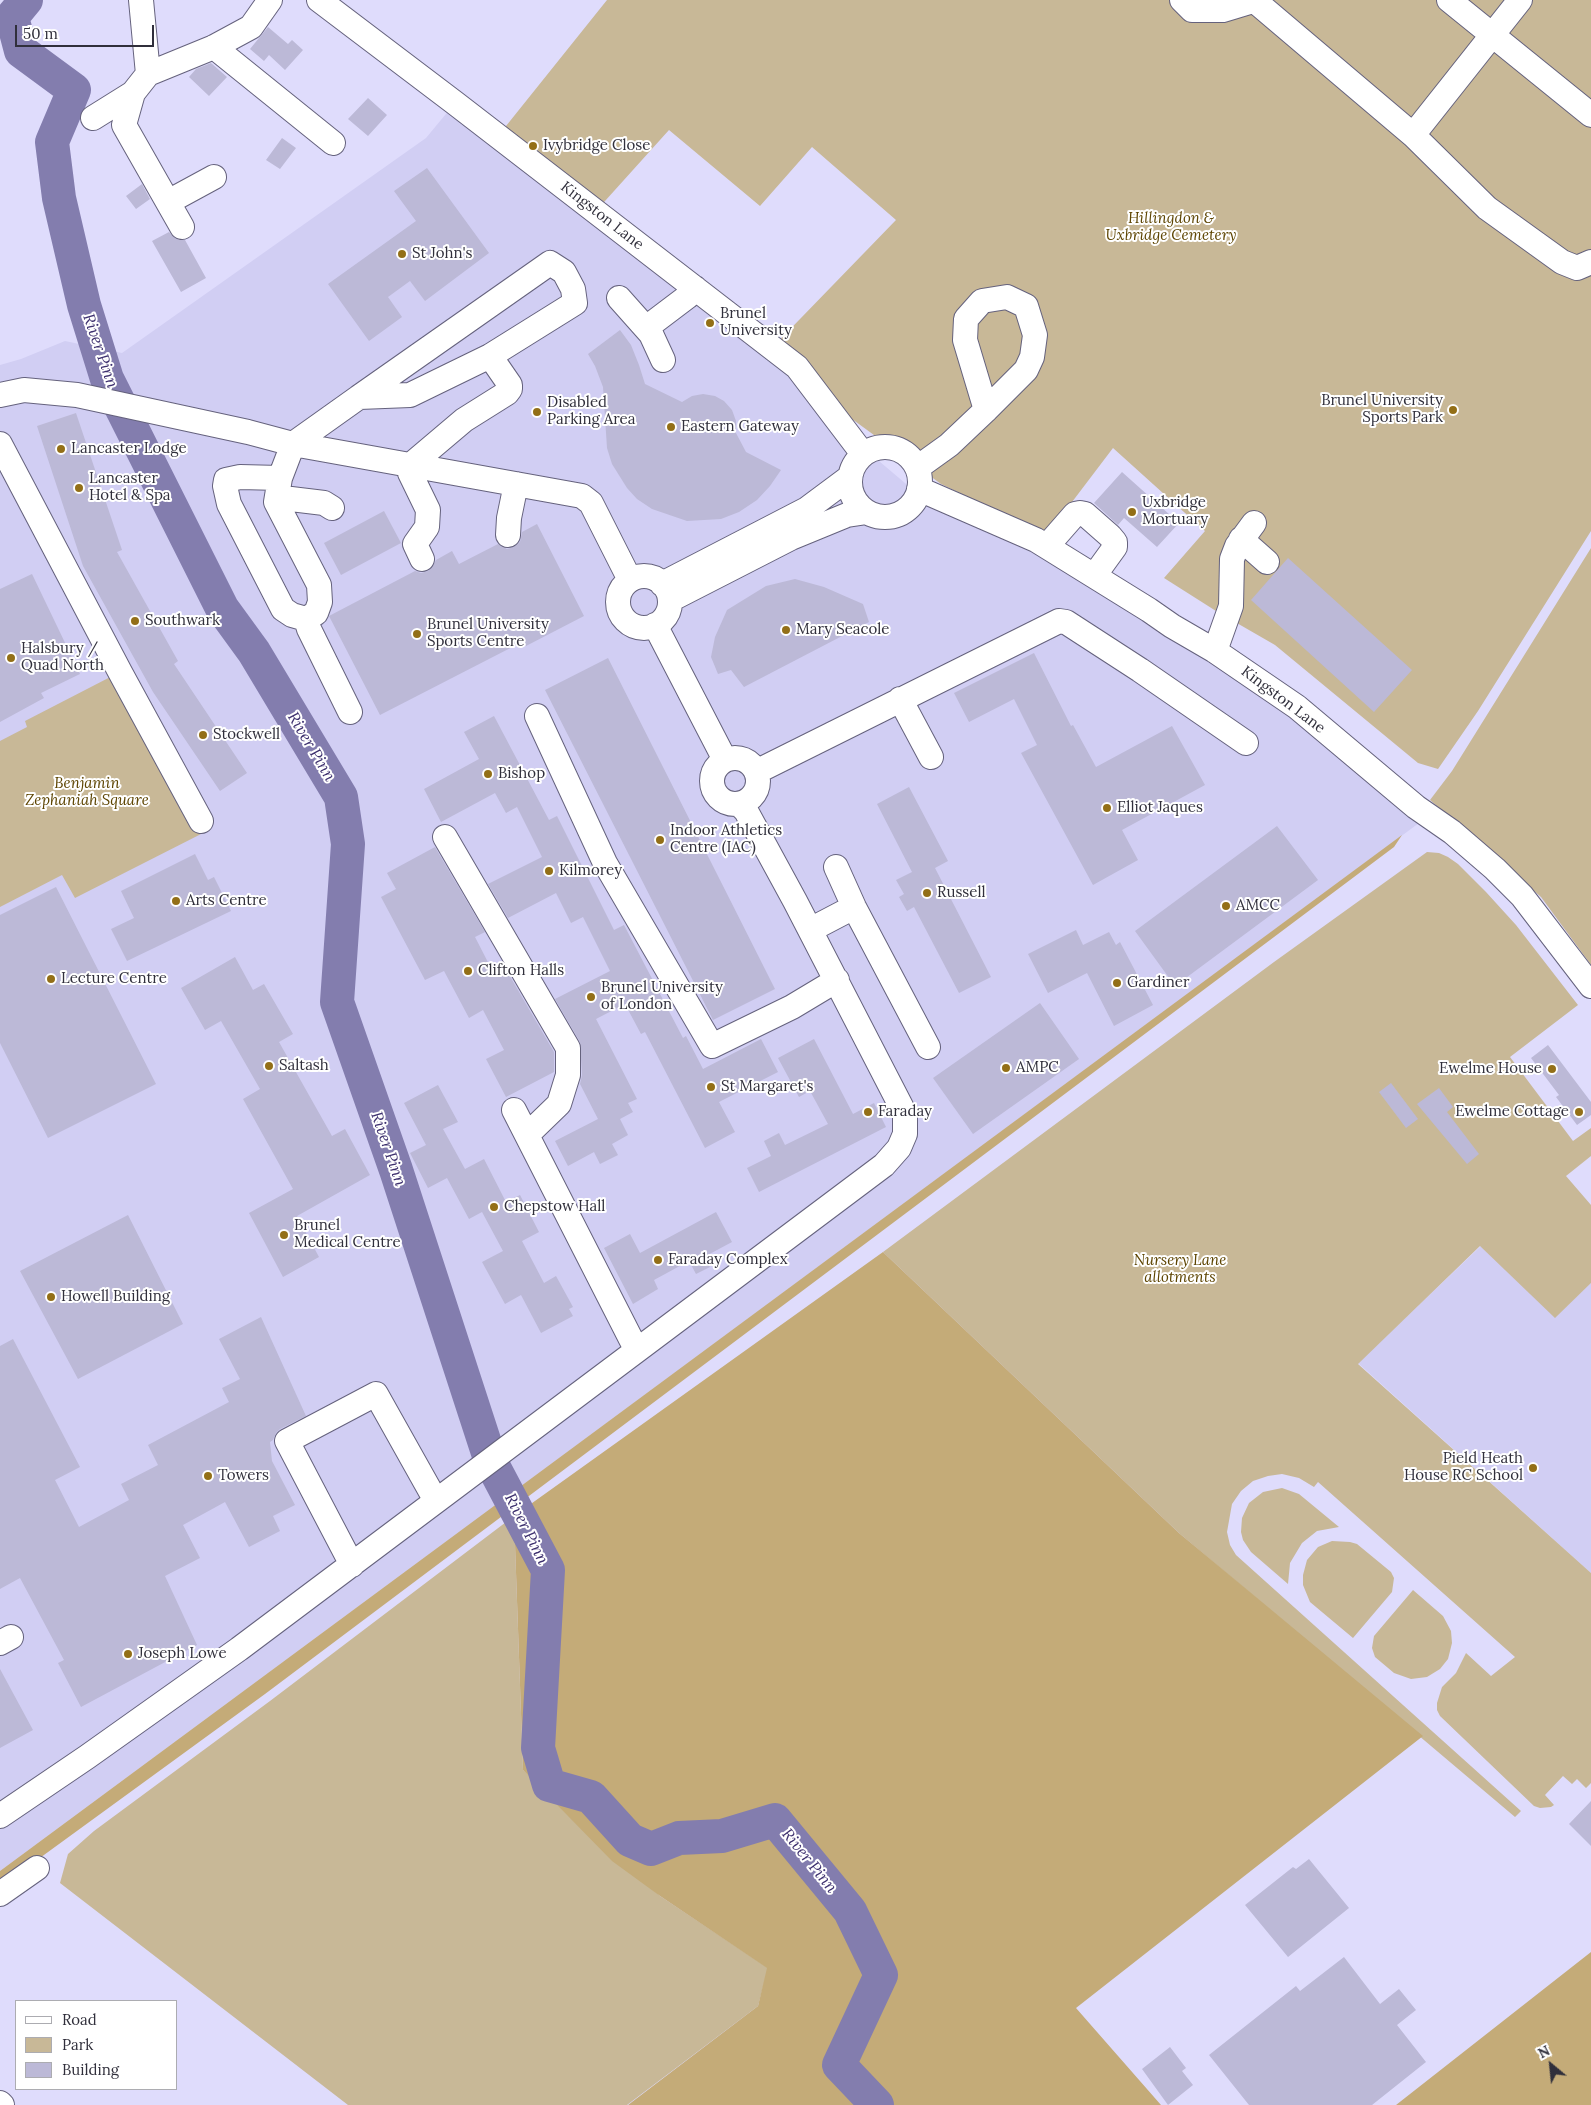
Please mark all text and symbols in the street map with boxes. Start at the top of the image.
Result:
scale bar [18,15,156,47]
text: 50 m [23,24,58,43]
place label: Ivybridge Close [543,137,650,155]
marker: Ivybridge Close [527,140,539,152]
street label: Kingston Lane [557,178,647,254]
park label: Hillingdon & Uxbridge Cemetery [1106,210,1236,245]
place label: St John's [412,245,472,263]
marker: St John's [396,248,408,260]
place label: Brunel University [720,305,792,340]
water label: River Pinn [78,311,122,391]
marker: Brunel University [704,317,716,329]
place label: Brunel University Sports Park [1321,392,1443,427]
place label: Disabled Parking Area [547,394,635,429]
marker: Brunel University Sports Park [1447,404,1459,416]
marker: Disabled Parking Area [531,406,543,418]
place label: Eastern Gateway [681,418,799,436]
marker: Eastern Gateway [665,421,677,433]
place label: Lancaster Lodge [71,440,187,458]
marker: Lancaster Lodge [55,443,67,455]
place label: Lancaster Hotel & Spa [89,470,171,505]
marker: Lancaster Hotel & Spa [73,482,85,494]
place label: Uxbridge Mortuary [1142,494,1208,529]
marker: Uxbridge Mortuary [1126,506,1138,518]
place label: Southwark [145,612,220,630]
marker: Southwark [129,615,141,627]
place label: Brunel University Sports Centre [427,616,549,651]
place label: Mary Seacole [796,621,889,639]
marker: Mary Seacole [780,624,792,636]
marker: Brunel University Sports Centre [411,628,423,640]
place label: Halsbury / Quad North [21,640,104,675]
marker: Halsbury / Quad North [5,652,17,664]
street label: Kingston Lane [1237,663,1329,737]
water label: River Pinn [283,709,339,785]
place label: Stockwell [213,726,280,744]
marker: Stockwell [197,729,209,741]
place label: Bishop [498,765,545,783]
marker: Bishop [482,768,494,780]
park label: Benjamin Zephaniah Square [25,775,149,810]
place label: Elliot Jaques [1117,799,1203,817]
marker: Elliot Jaques [1101,802,1113,814]
place label: Indoor Athletics Centre (IAC) [670,822,782,857]
marker: Indoor Athletics Centre (IAC) [654,834,666,846]
place label: Kilmorey [559,862,622,880]
marker: Kilmorey [543,865,555,877]
place label: Russell [937,884,986,902]
marker: Russell [921,887,933,899]
place label: Arts Centre [186,892,267,910]
marker: Arts Centre [170,895,182,907]
place label: AMCC [1236,897,1280,915]
marker: AMCC [1220,900,1232,912]
place label: Clifton Halls [478,962,564,980]
marker: Clifton Halls [462,965,474,977]
place label: Lecture Centre [61,970,167,988]
marker: Lecture Centre [45,973,57,985]
place label: Gardiner [1127,974,1189,992]
marker: Gardiner [1111,977,1123,989]
place label: Brunel University of London [601,979,723,1014]
marker: Brunel University of London [585,991,597,1003]
place label: Saltash [279,1057,329,1075]
place label: AMPC [1016,1059,1059,1077]
marker: Saltash [263,1060,275,1072]
place label: Ewelme House [1439,1060,1542,1078]
marker: AMPC [1000,1062,1012,1074]
marker: Ewelme House [1546,1063,1558,1075]
place label: St Margaret's [721,1078,813,1096]
marker: St Margaret's [705,1081,717,1093]
place label: Faraday [878,1103,932,1121]
place label: Ewelme Cottage [1455,1103,1569,1121]
marker: Faraday [862,1106,874,1118]
marker: Ewelme Cottage [1573,1106,1585,1118]
water label: River Pinn [366,1109,410,1189]
place label: Chepstow Hall [504,1198,605,1216]
marker: Chepstow Hall [488,1201,500,1213]
place label: Brunel Medical Centre [294,1217,401,1252]
marker: Brunel Medical Centre [278,1229,290,1241]
place label: Faraday Complex [668,1251,788,1269]
park label: Nursery Lane allotments [1134,1252,1226,1287]
marker: Faraday Complex [652,1254,664,1266]
place label: Howell Building [61,1288,170,1306]
marker: Howell Building [45,1291,57,1303]
place label: Pield Heath House RC School [1404,1450,1523,1485]
marker: Pield Heath House RC School [1527,1462,1539,1474]
place label: Towers [218,1467,269,1485]
marker: Towers [202,1470,214,1482]
water label: River Pinn [500,1490,552,1568]
place label: Joseph Lowe [138,1645,227,1663]
marker: Joseph Lowe [122,1648,134,1660]
water label: River Pinn [777,1825,841,1897]
legend [15,2000,178,2090]
text: Road [62,2010,97,2029]
text: Park [62,2035,93,2054]
north arrow [1526,2040,1576,2090]
text: N [1535,2041,1553,2062]
text: Building [62,2060,119,2079]

